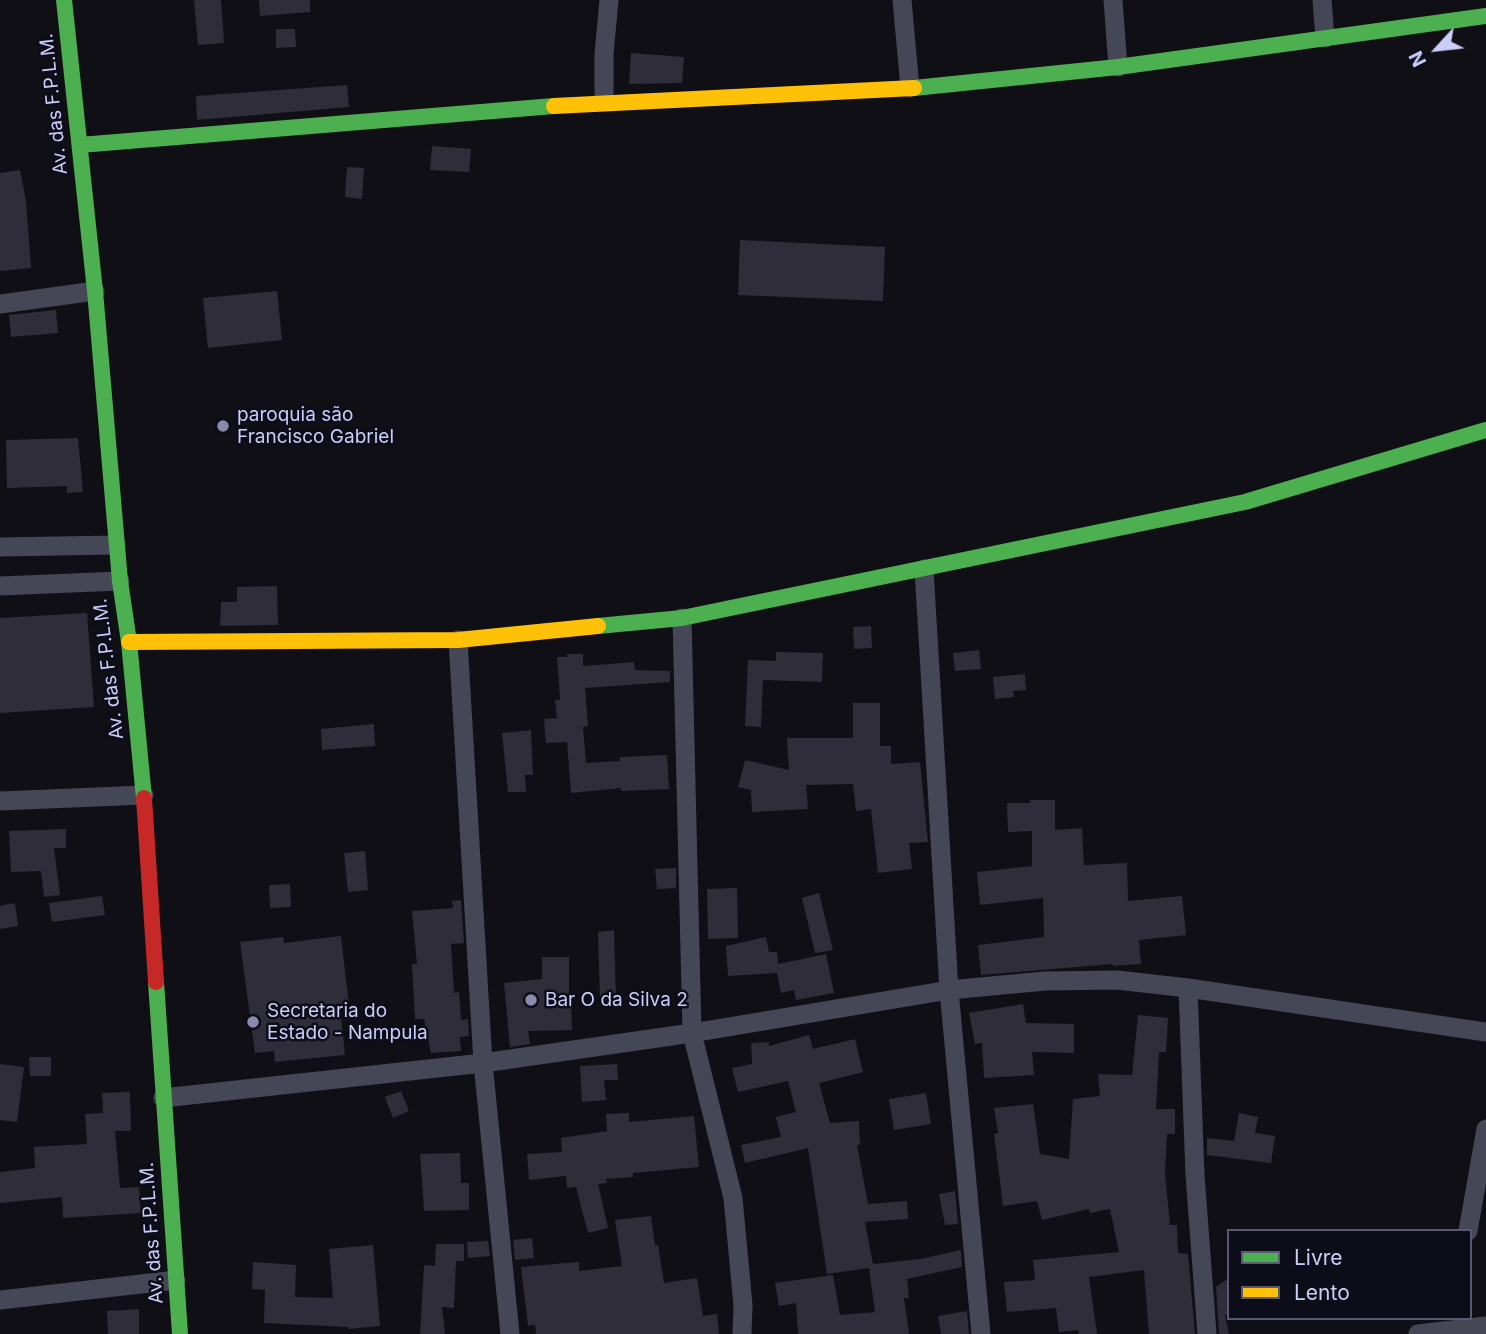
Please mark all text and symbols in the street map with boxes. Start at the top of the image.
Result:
north arrow [1402,14,1472,84]
street label: Av. das F.P.L.M. [35,32,73,176]
text: N [1404,47,1431,70]
place label: paroquia são Francisco Gabriel [237,404,394,448]
marker: paroquia são Francisco Gabriel [215,418,231,434]
street label: Av. das F.P.L.M. [89,597,129,741]
place label: Bar O da Silva 2 [545,989,688,1011]
marker: Bar O da Silva 2 [523,992,539,1008]
place label: Secretaria do Estado - Nampula [267,1000,428,1044]
marker: Secretaria do Estado - Nampula [245,1014,261,1030]
street label: Av. das F.P.L.M. [136,1161,168,1305]
legend [1227,1229,1472,1320]
text: Livre [1294,1245,1343,1270]
text: Lento [1294,1280,1350,1305]

